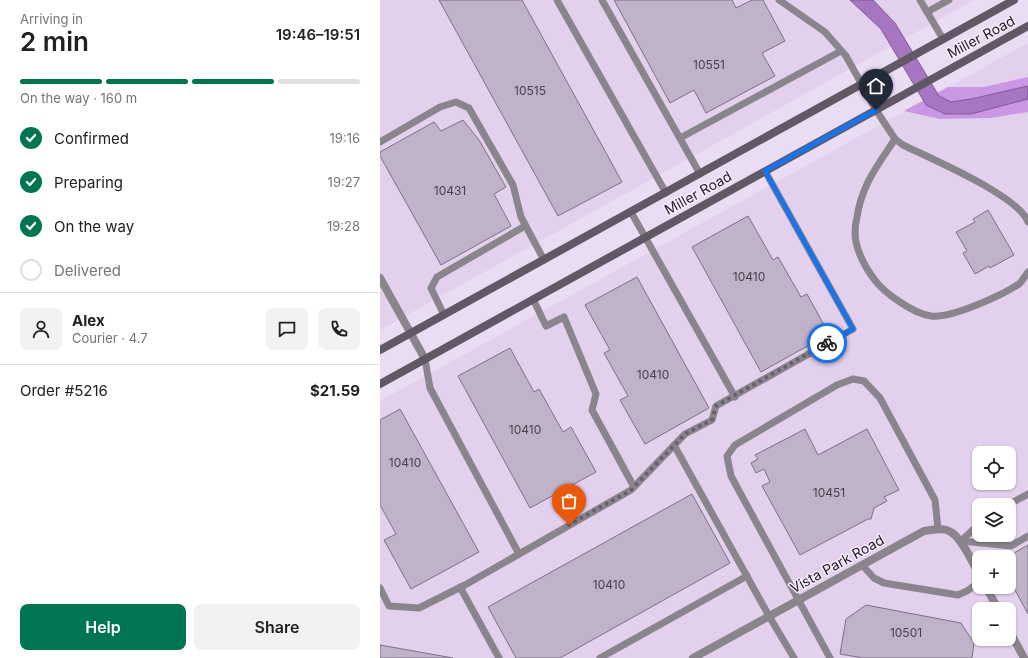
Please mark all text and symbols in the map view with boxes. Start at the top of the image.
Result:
text: Arriving in [20,11,83,27]
street label: Miller Road [944,12,1017,61]
text: 19:46–19:51 [276,25,360,44]
text: 2 min [20,26,89,57]
house number: 10551 [693,57,725,72]
pin [859,69,893,110]
icon: home [865,75,887,97]
house number: 10515 [514,83,546,98]
text: On the way · 160 m [20,90,137,106]
icon: check [20,127,42,149]
text: Confirmed [54,129,129,148]
text: 19:16 [330,130,360,146]
street label: Miller Road [661,167,734,218]
icon: check [20,171,42,193]
text: Preparing [54,173,123,192]
text: 19:27 [328,174,360,190]
house number: 10431 [434,183,466,198]
icon: check [20,215,42,237]
text: On the way [54,217,134,236]
text: 19:28 [327,218,360,234]
text: Delivered [54,261,121,280]
house number: 10410 [733,269,765,284]
button: person [20,308,62,350]
button: chat [266,308,308,350]
button: phone [318,308,360,350]
text: Alex [72,311,105,330]
courier [807,323,847,363]
text: Courier · 4.7 [72,330,148,346]
icon: bike [816,332,838,354]
house number: 10410 [637,367,669,382]
text: Order #5216 [20,381,108,400]
text: $21.59 [310,381,360,400]
house number: 10410 [509,422,541,437]
map controls [972,446,1016,646]
button: locate [972,446,1016,490]
house number: 10410 [389,455,421,470]
pin [552,484,586,525]
house number: 10451 [813,485,845,500]
icon: bag [558,490,580,512]
button: layers [972,498,1016,542]
street label: Vista Park Road [787,531,887,596]
button: + [972,550,1016,594]
house number: 10410 [593,577,625,592]
button: − [972,602,1016,646]
button: Help [20,604,186,650]
button: Share [194,604,360,650]
house number: 10501 [890,625,922,640]

